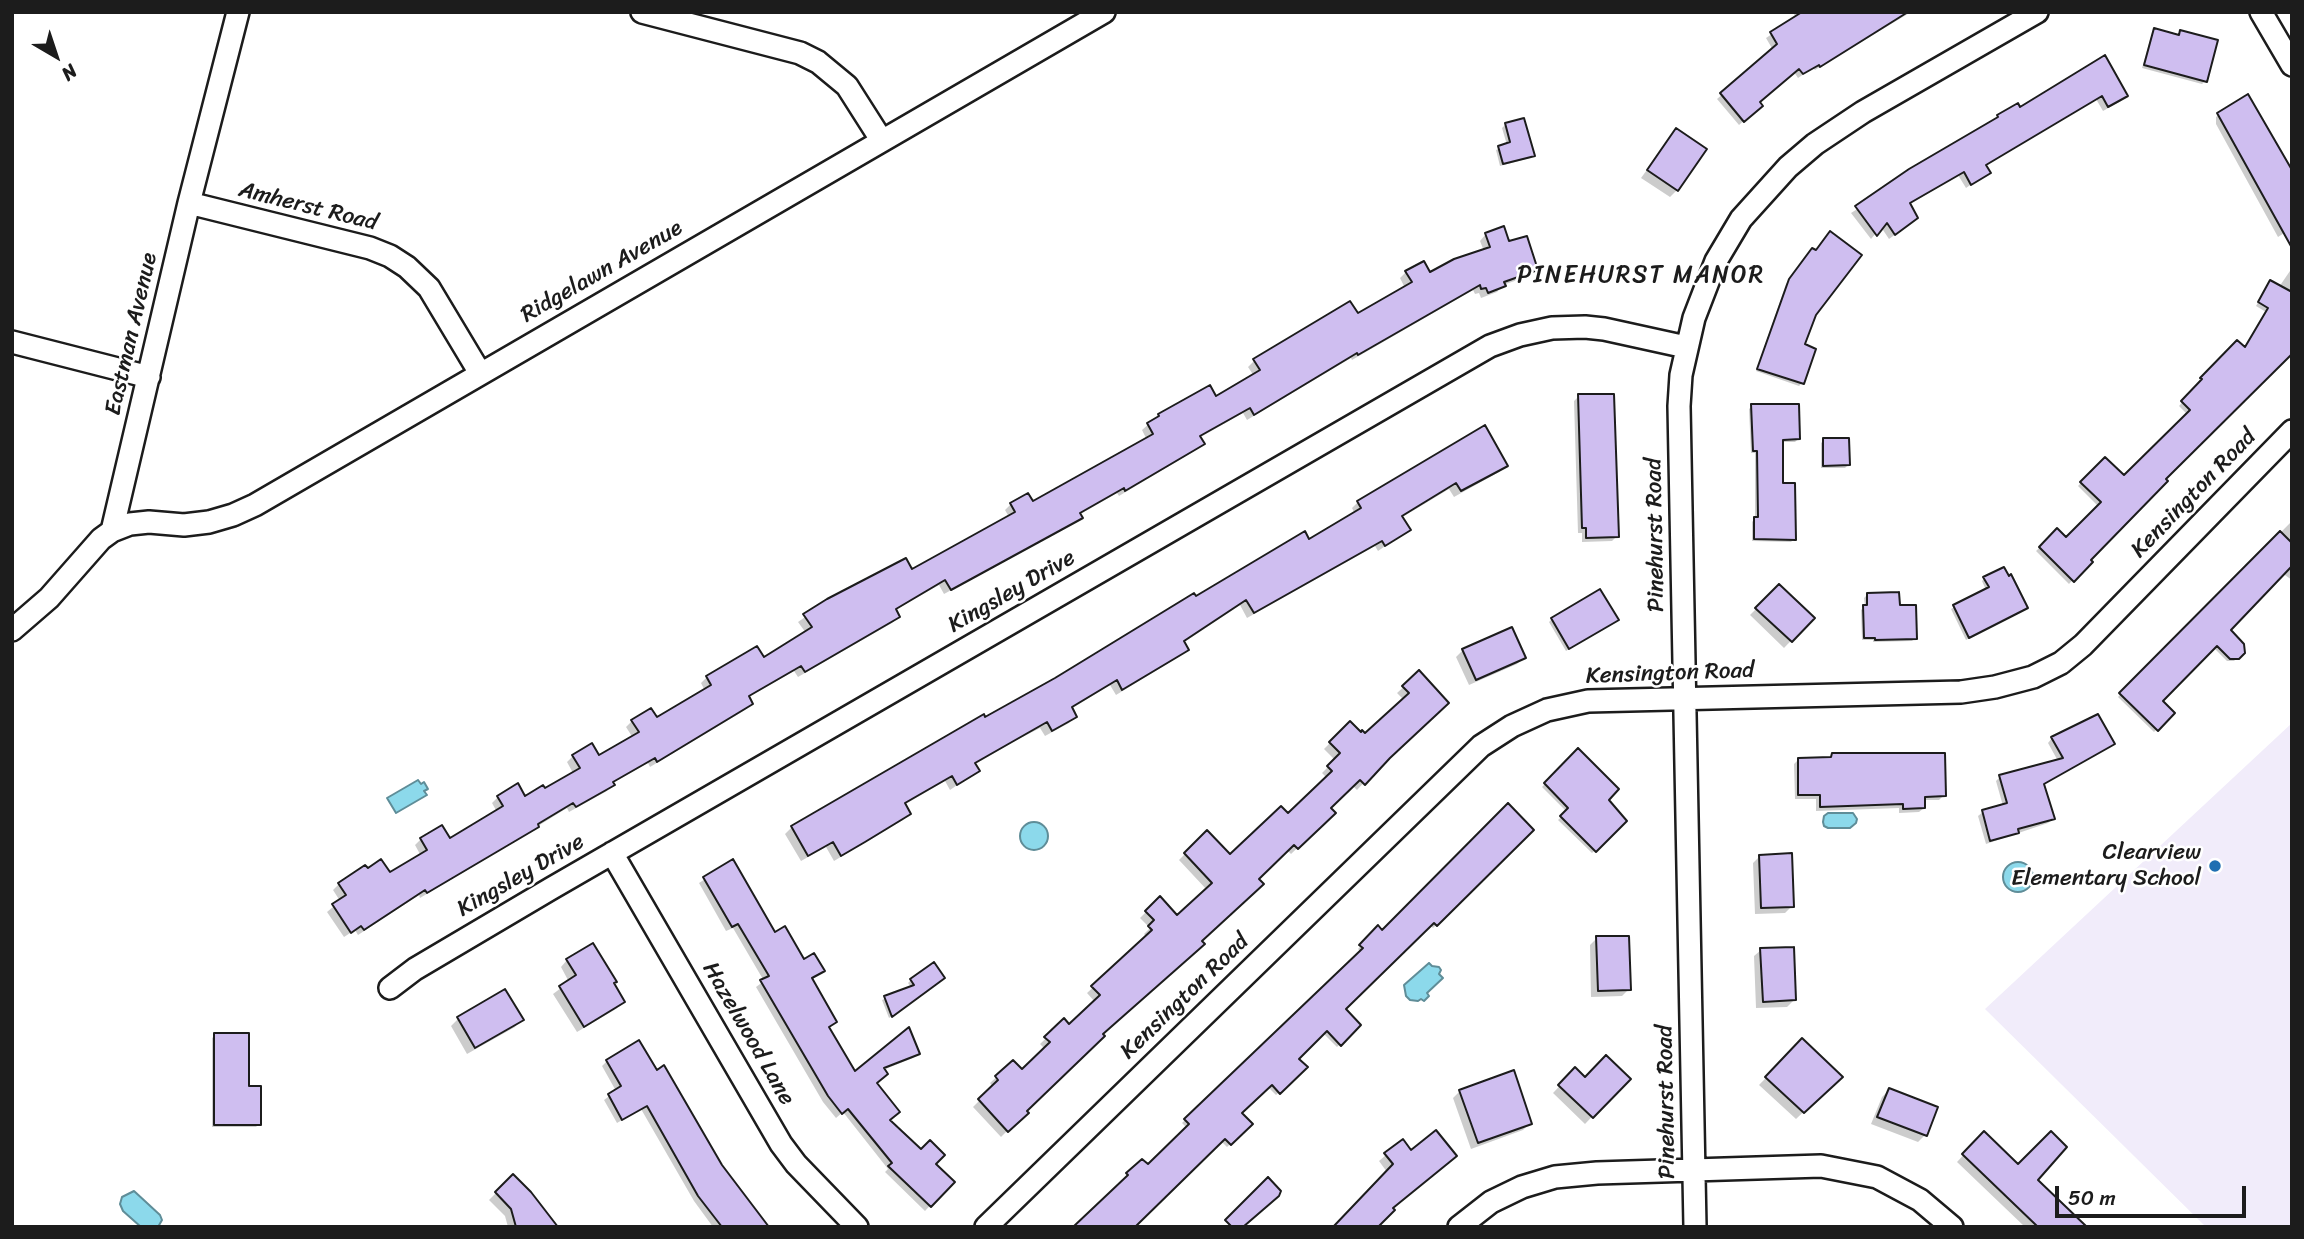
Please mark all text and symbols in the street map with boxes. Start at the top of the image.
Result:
north arrow [21,21,91,91]
text: N [54,56,85,90]
street label: Amherst Road [236,176,380,238]
street label: Ridgelawn Avenue [516,215,688,329]
street label: Eastman Avenue [100,250,164,418]
district label: PINEHURST MANOR [1520,262,1762,290]
street label: Kensington Road [2126,424,2262,564]
street label: Pinehurst Road [1641,458,1671,612]
street label: Kingsley Drive [944,545,1080,639]
street label: Kensington Road [1585,657,1755,691]
street label: Kingsley Drive [453,829,589,923]
place label: Clearview Elementary School [2011,839,2201,893]
marker: Clearview Elementary School [2207,858,2223,874]
street label: Kensington Road [1115,929,1255,1065]
street label: Hazelwood Lane [696,958,800,1110]
street label: Pinehurst Road [1652,1025,1682,1179]
scale bar [2059,1172,2250,1216]
text: 50 m [2068,1179,2116,1217]

